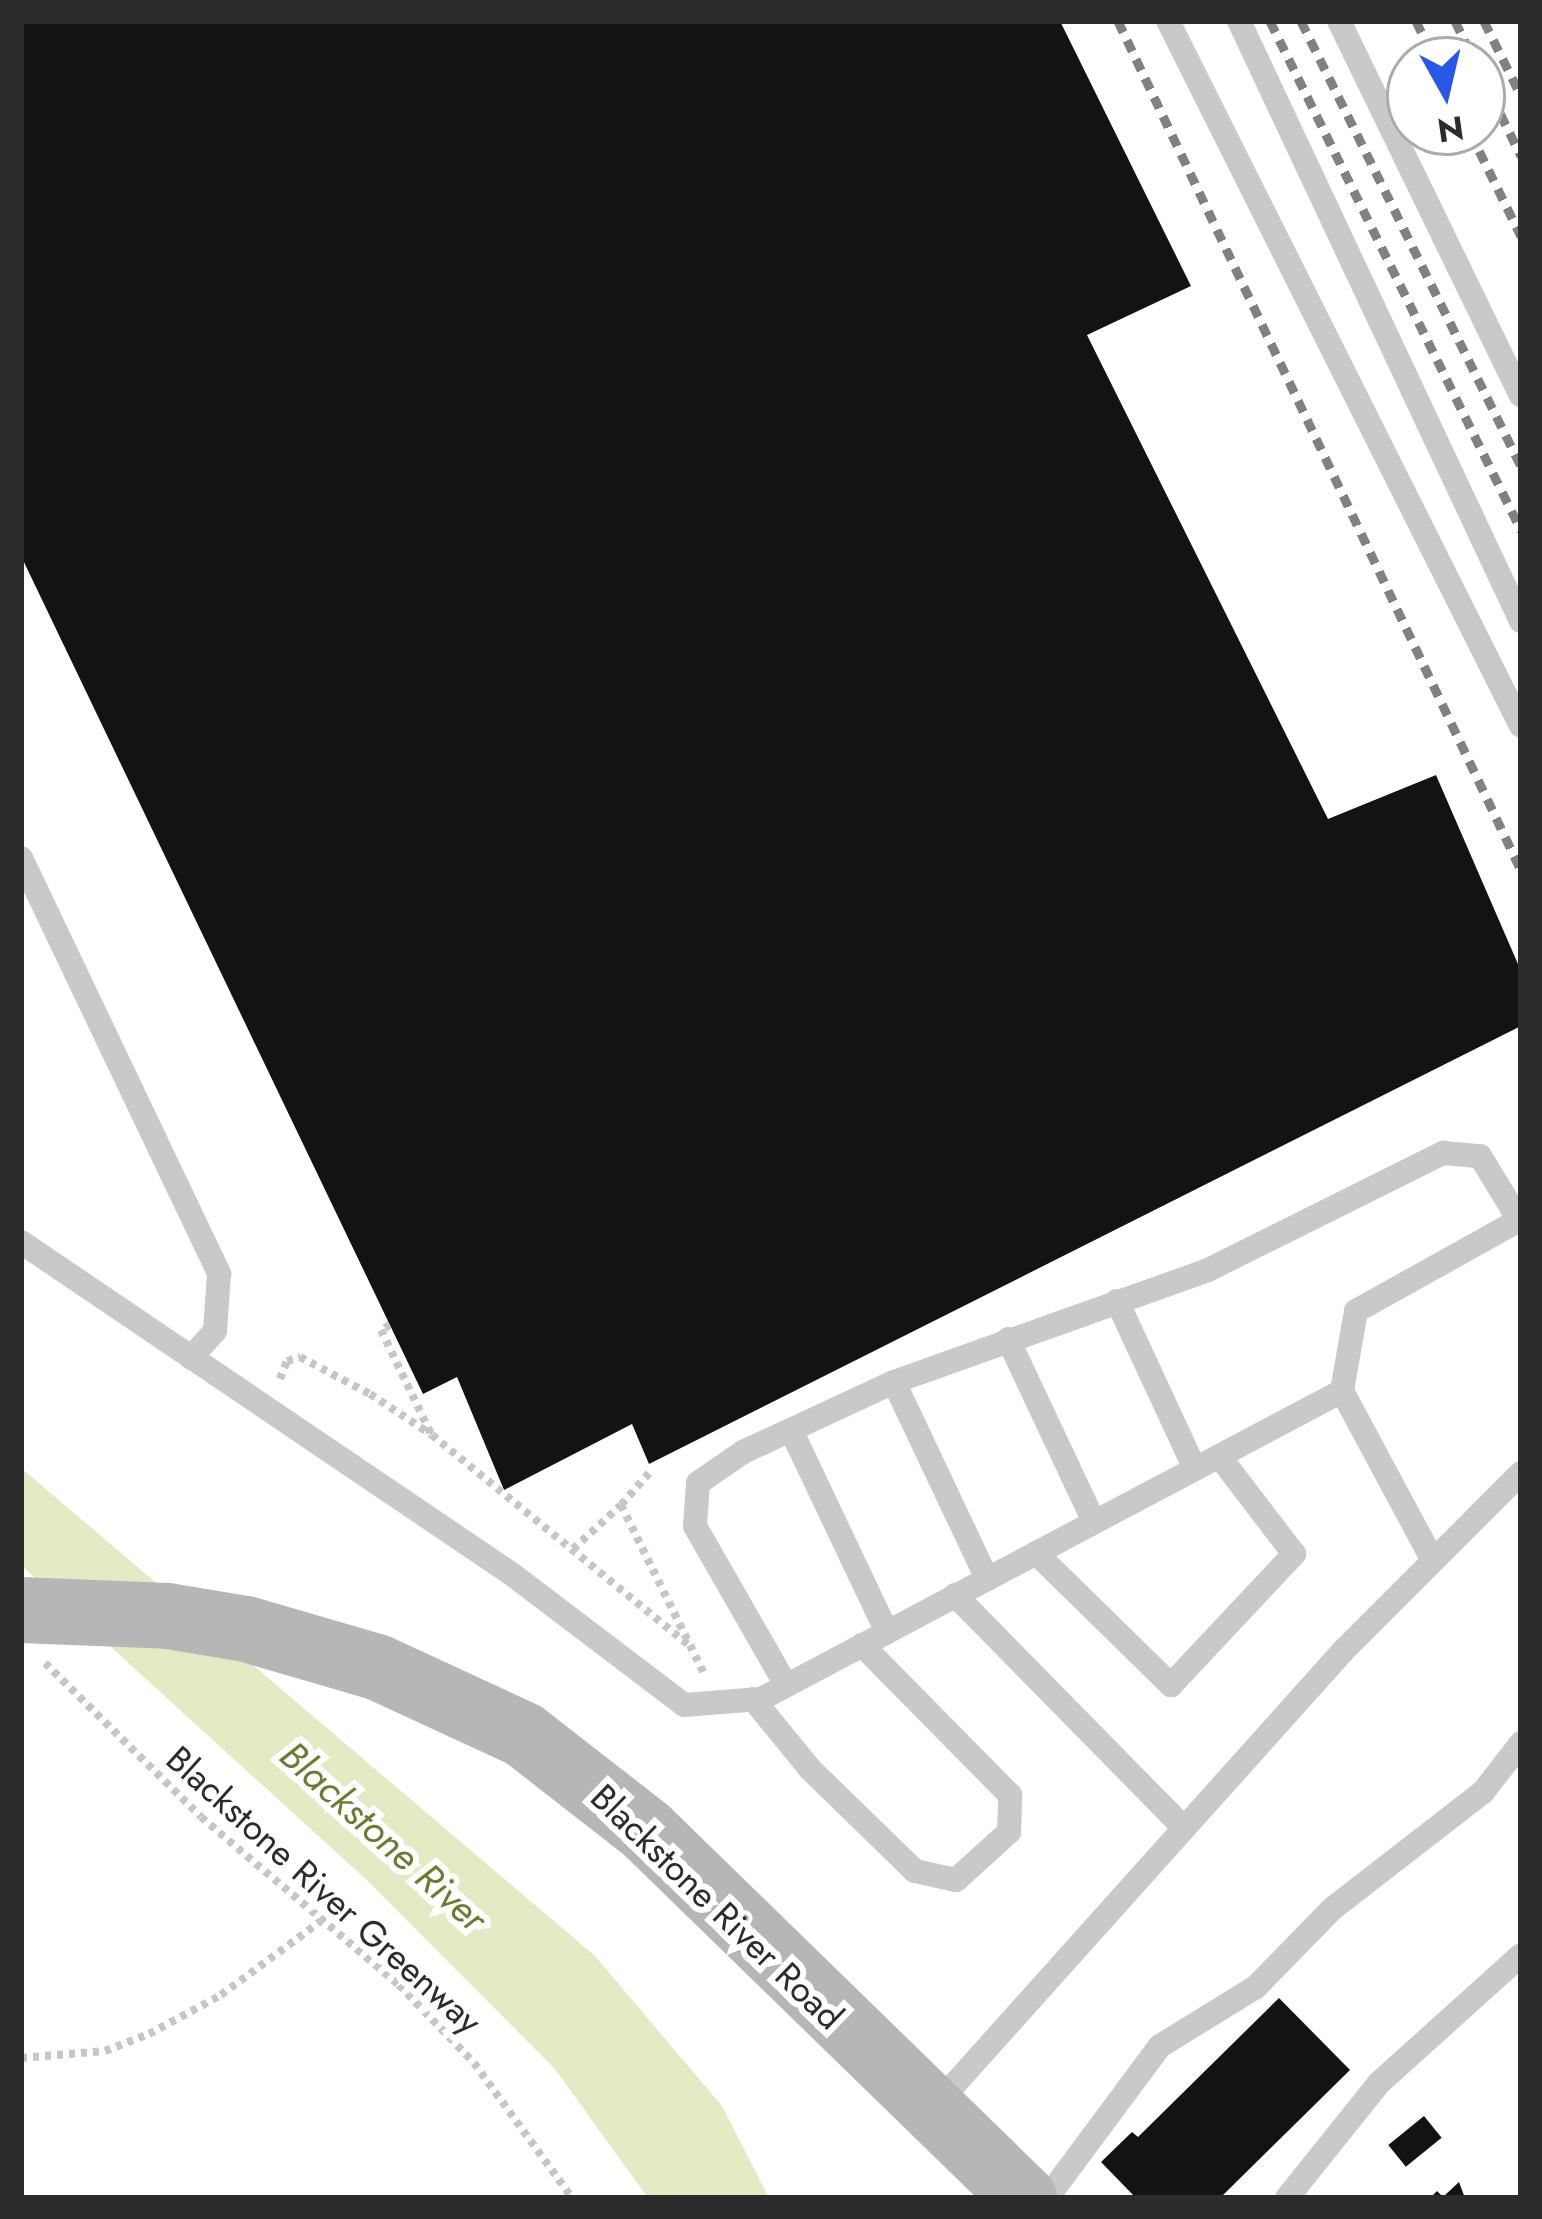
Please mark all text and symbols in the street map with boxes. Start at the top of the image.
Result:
north arrow [1386,36,1506,156]
text: N [1434,104,1467,154]
water label: Blackstone River [270,1732,496,1942]
street label: Blackstone River Greenway [157,1737,491,2043]
street label: Blackstone River Road [582,1775,852,2039]

